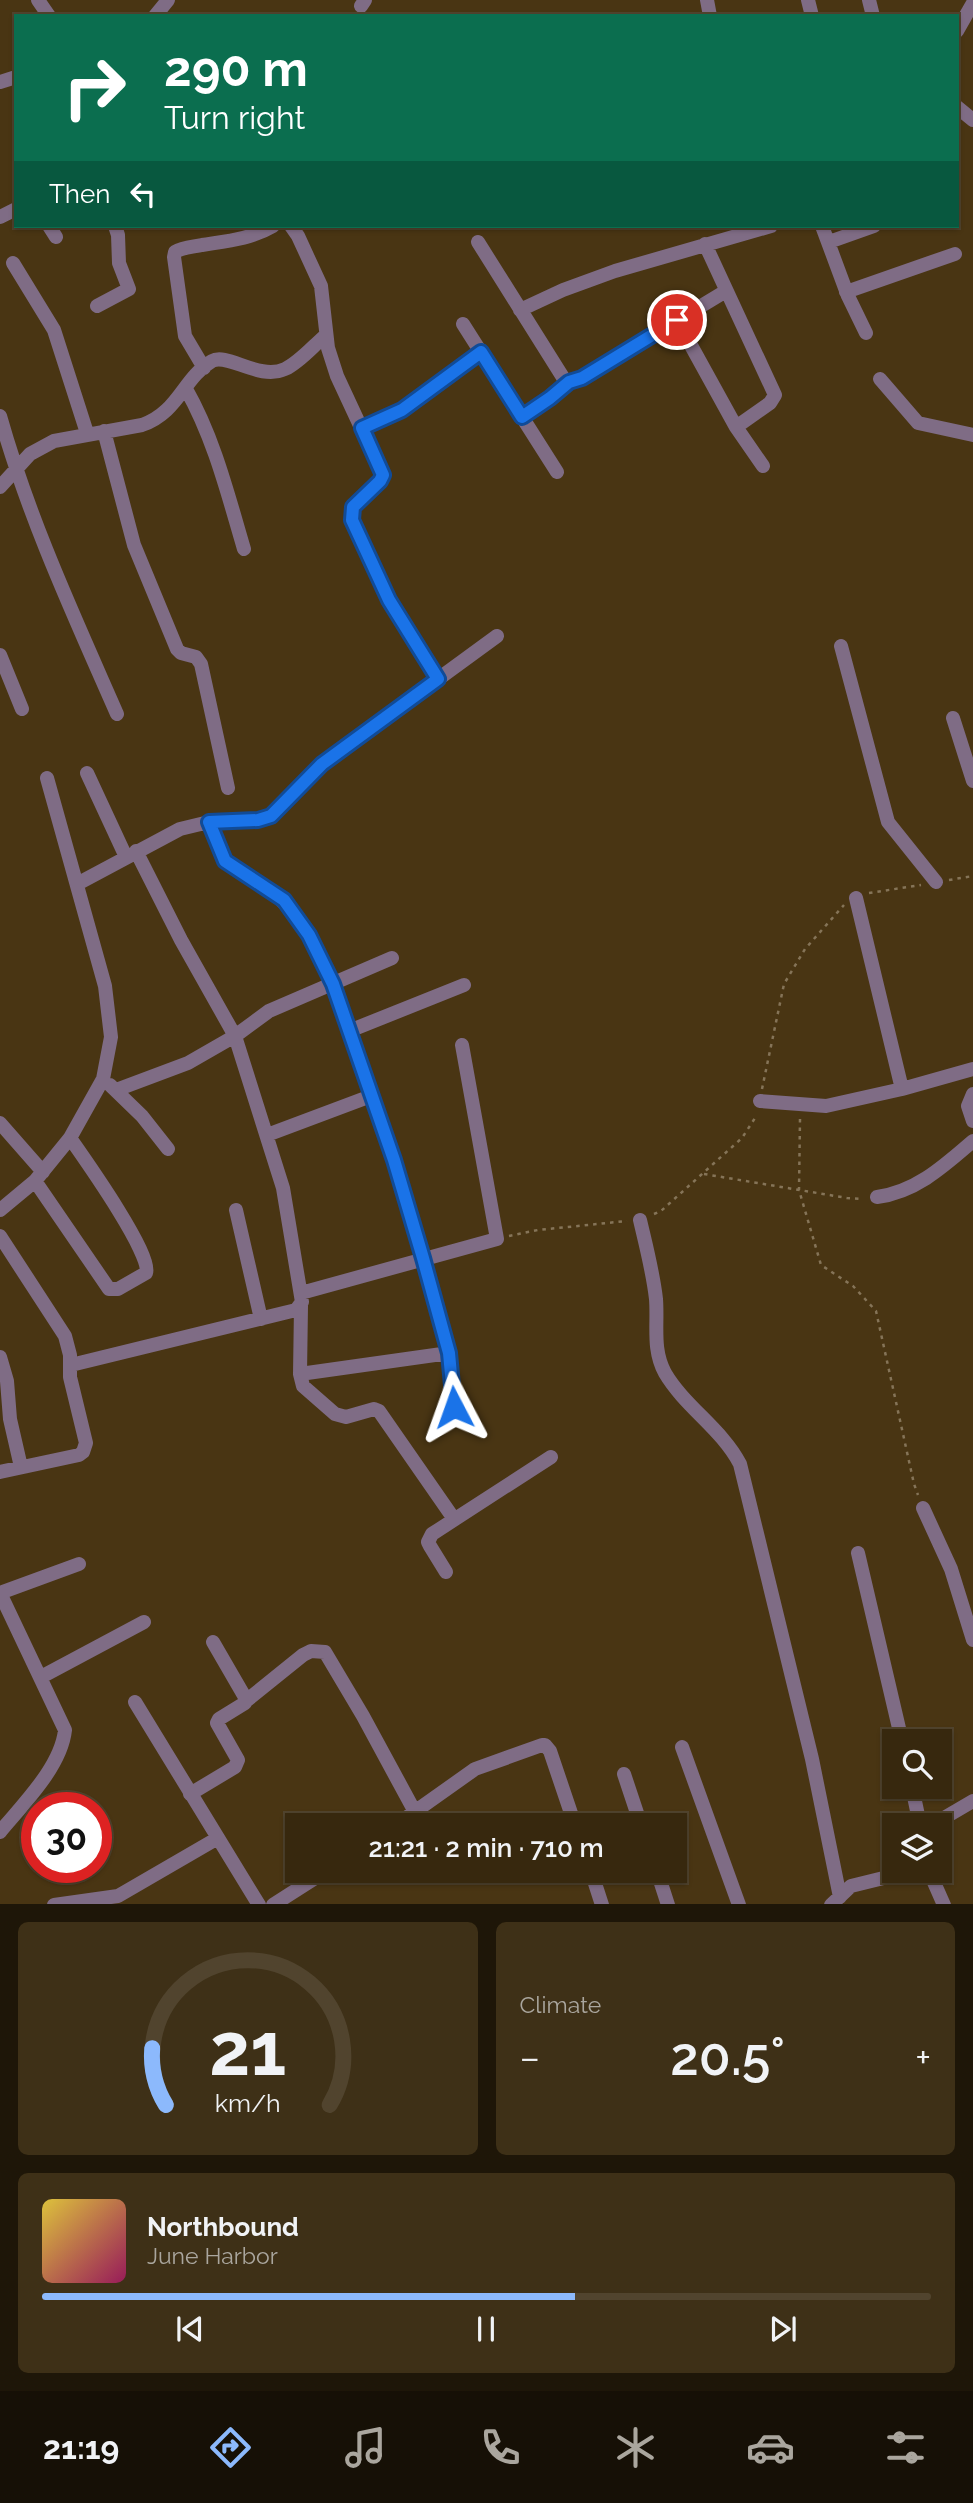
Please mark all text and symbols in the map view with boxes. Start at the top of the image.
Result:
text: 290 m [164,40,308,97]
icon: right [49,42,140,133]
text: Turn right [164,99,305,136]
icon: left [124,175,162,213]
text: Then [49,179,110,209]
pin [647,290,707,350]
icon: arrive [658,301,696,339]
position arrow [417,1370,491,1444]
map controls [882,1729,952,1883]
button: search [882,1729,952,1799]
speed limit sign: 30 [21,1792,112,1883]
button: layers [882,1813,952,1883]
text: 21:21 · 2 min · 710 m [368,1833,604,1863]
text: Climate [520,1991,601,2018]
text: 21 [209,2007,286,2092]
text: 20.5° [670,2026,785,2087]
text: − [520,2035,540,2080]
text: + [915,2035,931,2080]
text: km/h [215,2087,281,2117]
text: Northbound [147,2212,299,2242]
text: June Harbor [147,2242,278,2269]
icon: previous [171,2310,209,2348]
icon: pause [467,2310,505,2348]
icon: next [764,2310,802,2348]
icon: directions [206,2423,255,2472]
icon: music [341,2423,390,2472]
icon: phone [476,2423,525,2472]
icon: climate [611,2423,660,2472]
icon: car [746,2423,795,2472]
icon: filters [881,2423,930,2472]
text: 21:19 [43,2429,119,2466]

